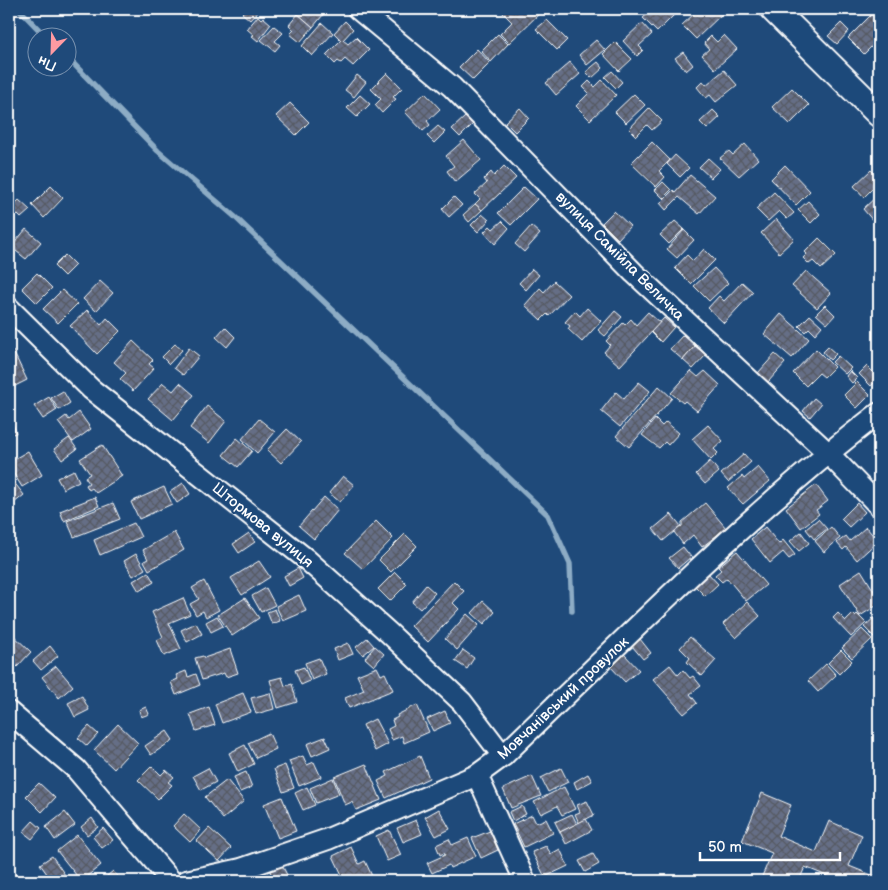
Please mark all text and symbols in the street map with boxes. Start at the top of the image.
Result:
north arrow [28,28,78,78]
text: Пн [35,52,59,75]
street label: вулиця Самійла Величка [551,188,688,325]
street label: Штормова вулиця [208,479,317,572]
street label: Мовчанівський провулок [494,633,633,764]
scale bar [700,830,840,862]
text: 50 m [708,838,742,857]

